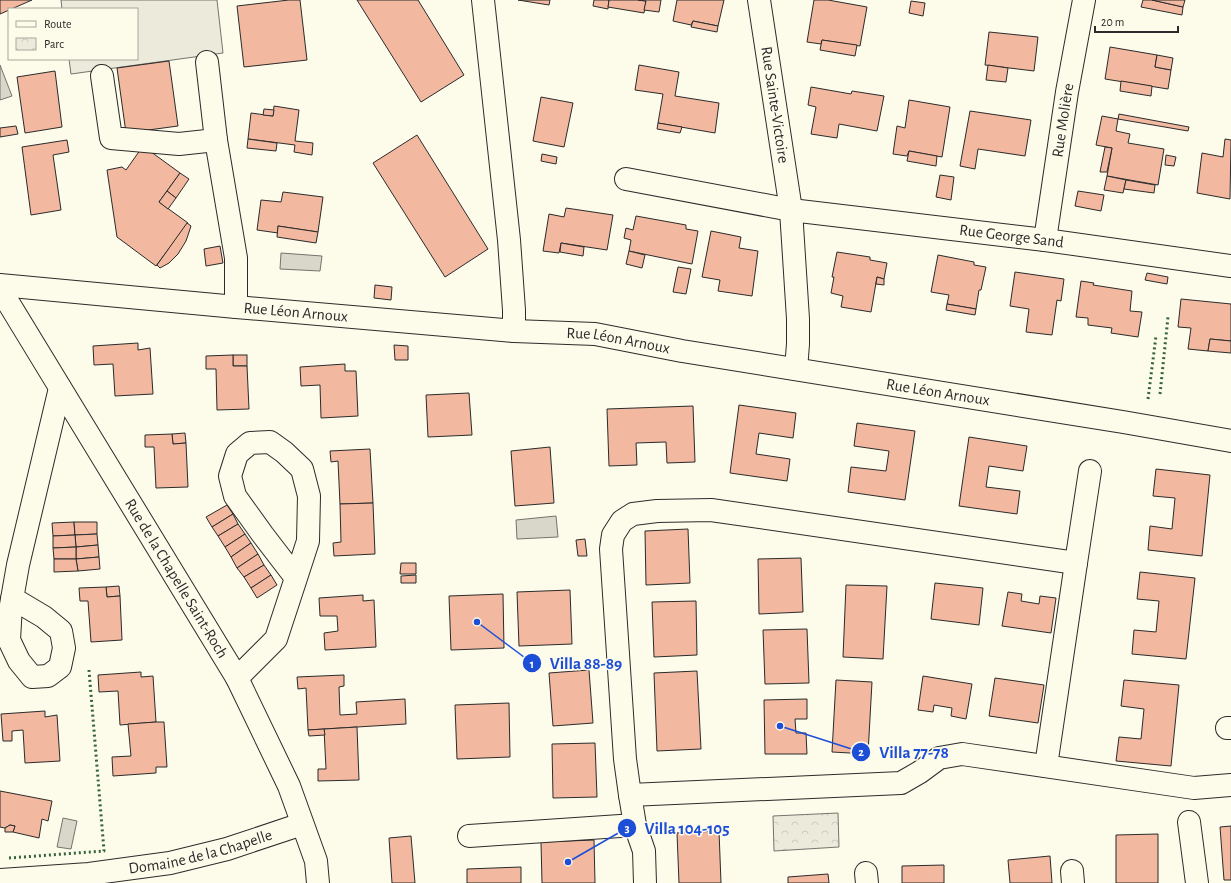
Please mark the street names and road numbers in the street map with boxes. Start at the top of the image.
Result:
street label: Rue Sainte-Victoire [758,45,792,164]
street label: Rue Molière [1049,82,1076,158]
street label: Rue George Sand [958,222,1065,251]
street label: Rue Léon Arnoux [243,300,349,325]
street label: Rue Léon Arnoux [566,325,671,356]
street label: Rue Léon Arnoux [885,376,991,408]
street label: Rue de la Chapelle Saint-Roch [122,496,231,661]
street label: Domaine de la Chapelle [128,826,274,877]

